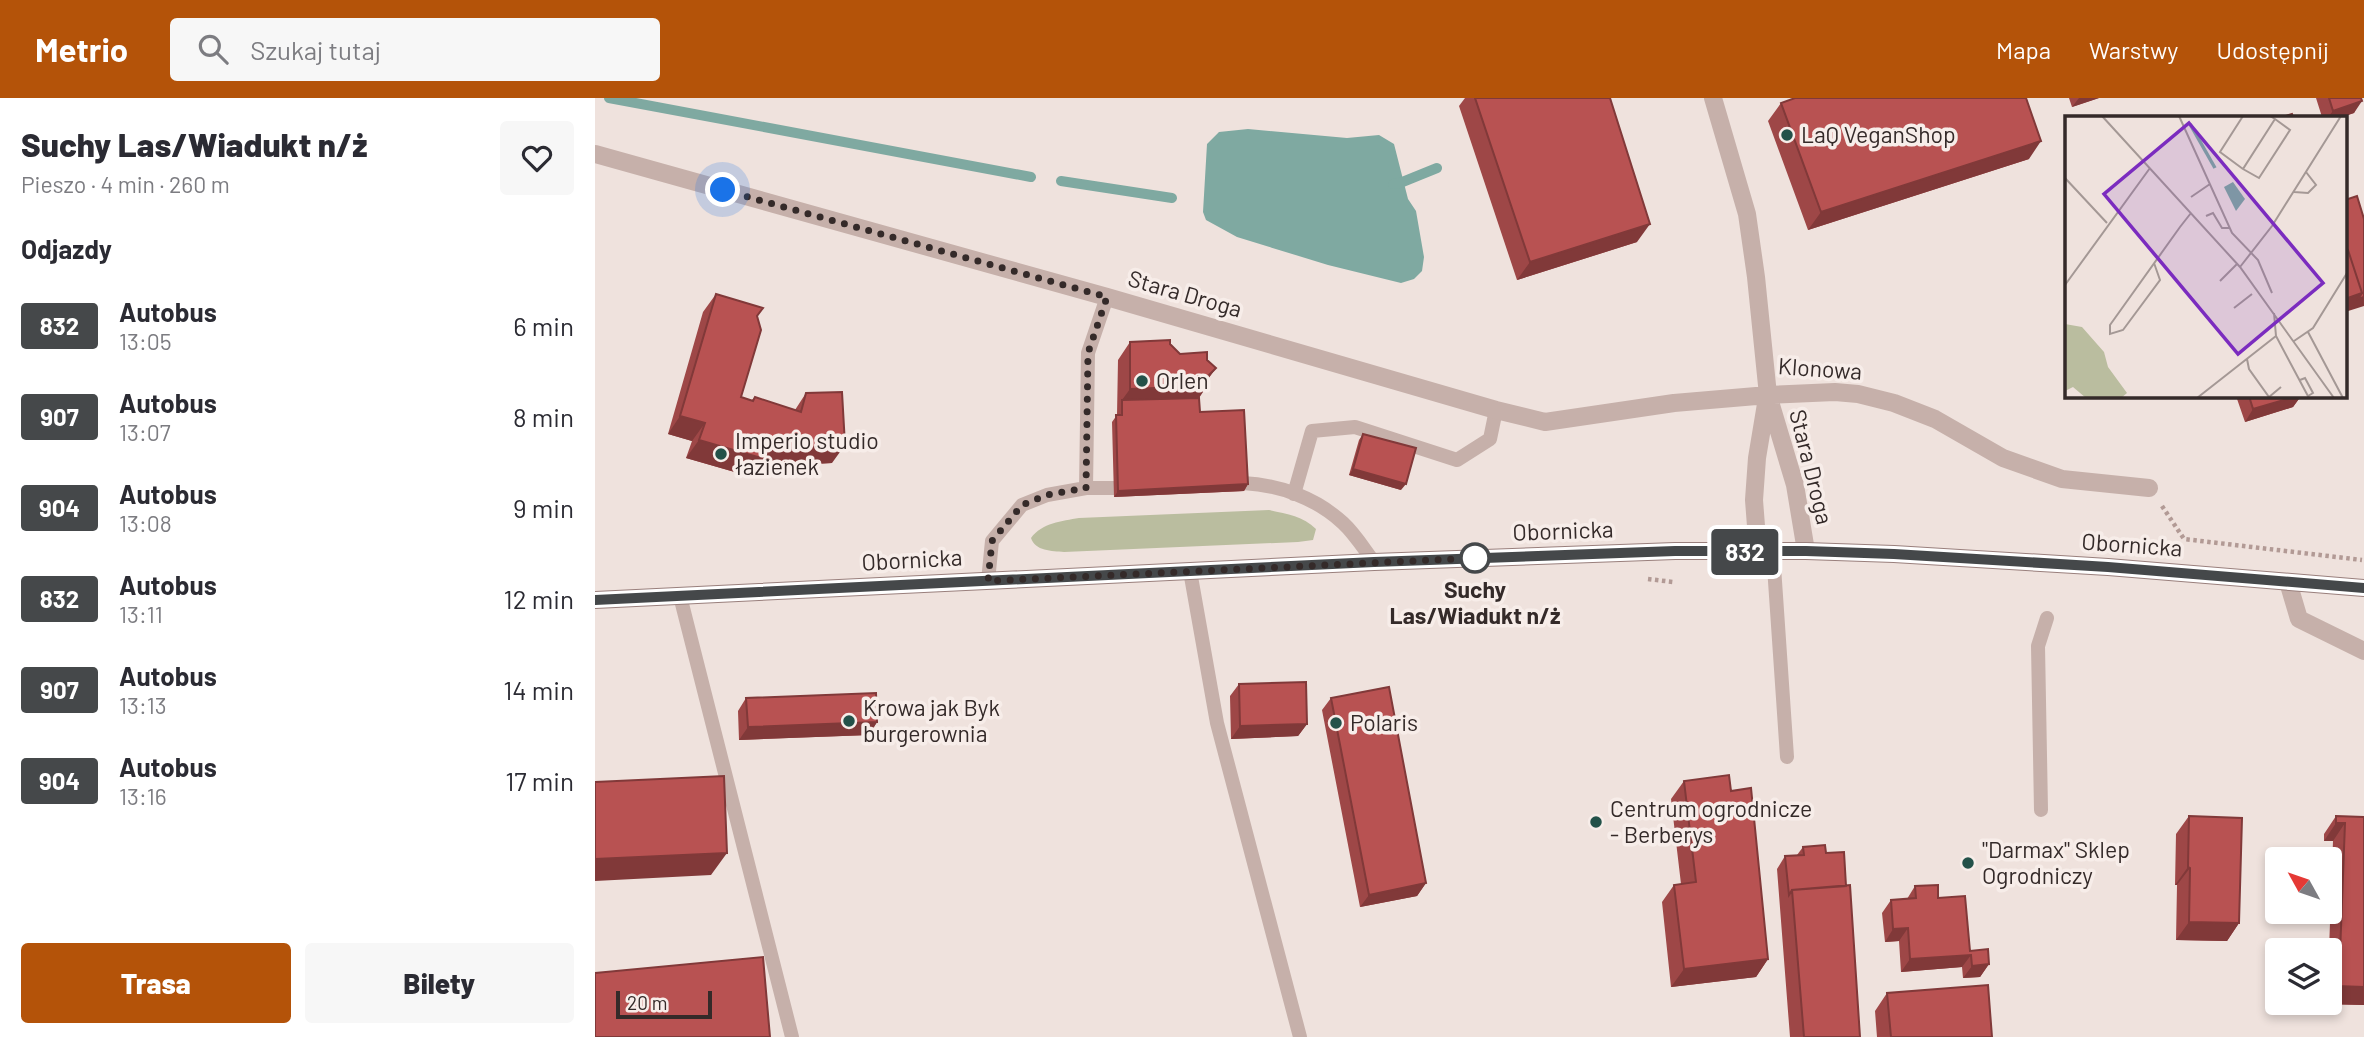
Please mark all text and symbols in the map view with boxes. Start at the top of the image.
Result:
search box [170,18,660,81]
text: Metrio [35,29,128,69]
icon: search [194,30,232,68]
text: Szukaj tutaj [250,34,381,65]
text: Mapa [1996,35,2051,64]
text: Warstwy [2089,35,2178,64]
text: Udostępnij [2216,35,2329,64]
inset map [2065,116,2347,397]
place label: LaQ VeganShop [1801,120,1956,148]
button: heart [500,121,574,195]
text: Suchy Las/Wiadukt n/ż [21,124,368,164]
marker: LaQ VeganShop [1779,127,1795,143]
text: Pieszo · 4 min · 260 m [21,170,230,198]
your location [705,172,740,207]
text: Odjazdy [21,233,112,264]
street label: Stara Droga [1125,263,1246,323]
text: Autobus [119,296,217,327]
text: 6 min [513,310,574,341]
text: 832 [40,311,79,340]
text: 13:05 [119,327,172,355]
street label: Klonowa [1777,351,1863,385]
place label: Orlen [1156,366,1209,394]
marker: Orlen [1134,373,1150,389]
text: Autobus [119,387,217,418]
text: 8 min [513,401,574,432]
text: 907 [40,402,79,431]
street label: Stara Droga [1784,406,1840,527]
text: 13:07 [119,418,171,446]
place label: Imperio studio łazienek [735,426,879,480]
marker: Imperio studio łazienek [713,446,729,462]
text: Autobus [119,478,217,509]
text: 9 min [513,492,574,523]
text: 904 [39,493,80,522]
text: 13:08 [119,509,172,537]
street label: Obornicka [1512,514,1614,546]
street label: Obornicka [2081,527,2183,561]
line badge: 832 [1705,529,1785,575]
text: 832 [1725,537,1765,566]
street label: Obornicka [861,542,963,576]
marker: Suchy Las/Wiadukt n/ż [1460,543,1490,573]
text: Autobus [119,569,217,600]
place label: Suchy Las/Wiadukt n/ż [1390,575,1560,629]
text: 12 min [504,583,574,614]
text: 832 [40,584,79,613]
text: 13:11 [119,600,163,628]
text: Autobus [119,660,217,691]
text: 14 min [503,674,574,705]
text: 907 [40,675,79,704]
text: 13:13 [119,691,167,719]
place label: Krowa jak Byk burgerownia [863,693,1000,747]
place label: Polaris [1350,708,1418,736]
marker: Krowa jak Byk burgerownia [841,713,857,729]
marker: Polaris [1328,715,1344,731]
text: Autobus [119,751,217,782]
text: 17 min [505,765,574,796]
text: 904 [39,766,80,795]
text: 13:16 [119,782,167,810]
place label: Centrum ogrodnicze - Berberys [1610,794,1812,848]
marker: Centrum ogrodnicze - Berberys [1588,814,1604,830]
place label: "Darmax" Sklep Ogrodniczy [1982,835,2130,889]
north arrow [2265,847,2341,924]
map controls [2265,847,2342,1015]
marker: "Darmax" Sklep Ogrodniczy [1960,855,1976,871]
button: layers [2265,938,2342,1015]
button: Trasa [21,943,291,1023]
button: Bilety [305,943,574,1023]
scale bar [616,988,712,1020]
text: 20 m [627,991,667,1014]

